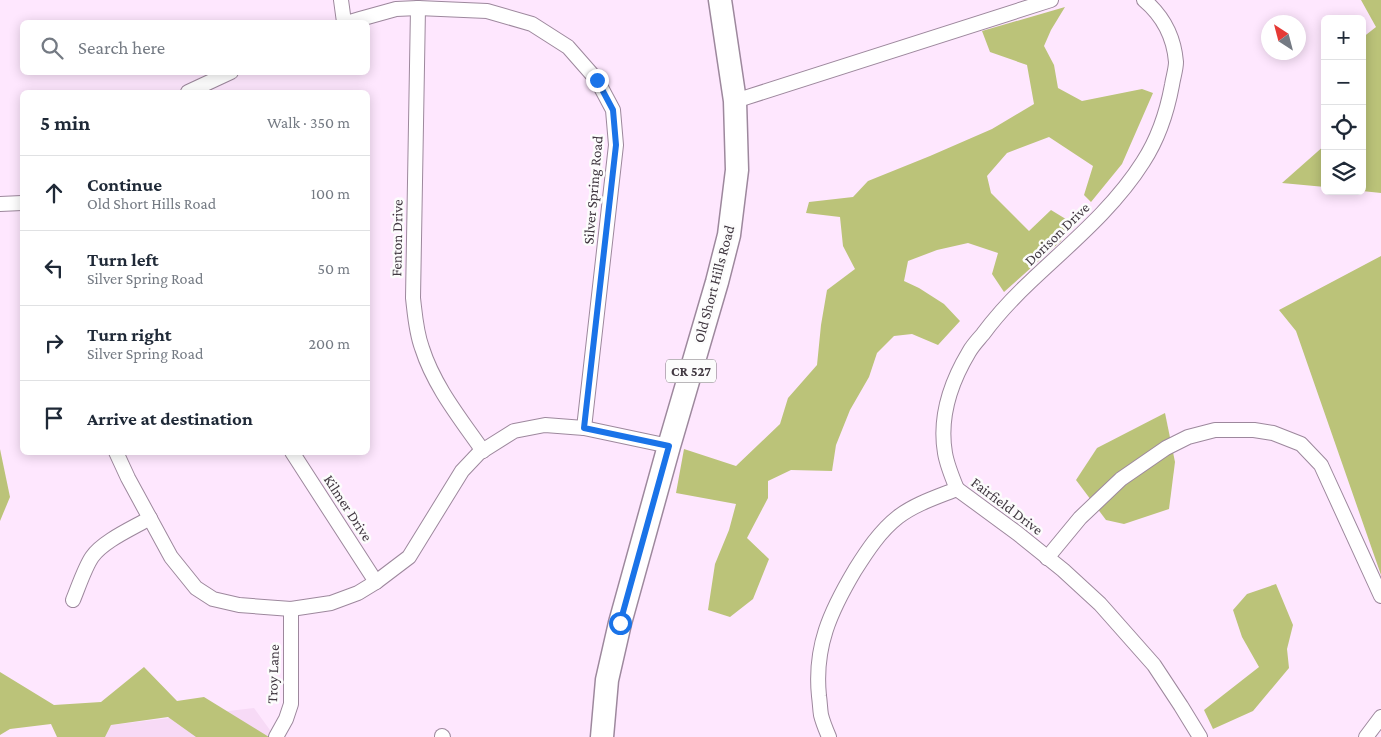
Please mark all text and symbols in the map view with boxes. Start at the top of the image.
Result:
north arrow [1261,15,1306,60]
map controls [1321,15,1366,195]
button: + [1321,15,1366,60]
search box [20,20,370,75]
icon: search [38,34,66,62]
text: Search here [78,37,165,58]
button: − [1321,60,1366,105]
route end [586,69,609,92]
button: locate [1321,105,1366,150]
text: 5 min [40,111,90,135]
text: Walk · 350 m [267,114,350,131]
street label: Silver Spring Road [580,135,607,245]
button: layers [1321,150,1366,195]
text: Continue [87,174,162,195]
icon: ahead [40,179,68,207]
text: 100 m [311,185,350,202]
text: Old Short Hills Road [87,195,216,212]
street label: Fenton Drive [388,199,406,277]
street label: Dorison Drive [1021,199,1093,269]
street label: Old Short Hills Road [691,223,737,345]
text: Turn left [87,249,159,270]
icon: left [40,254,68,282]
text: 50 m [318,260,350,277]
text: Silver Spring Road [87,270,203,287]
text: Turn right [87,324,172,345]
icon: right [40,329,68,357]
text: 200 m [308,335,350,352]
text: Silver Spring Road [87,345,203,362]
road number: CR 527 [666,360,716,382]
icon: arrive [40,404,68,432]
text: Arrive at destination [87,408,253,429]
street label: Kilmer Drive [321,472,376,545]
street label: Fairfield Drive [968,474,1046,538]
route start [609,612,632,635]
street label: Troy Lane [264,644,283,704]

